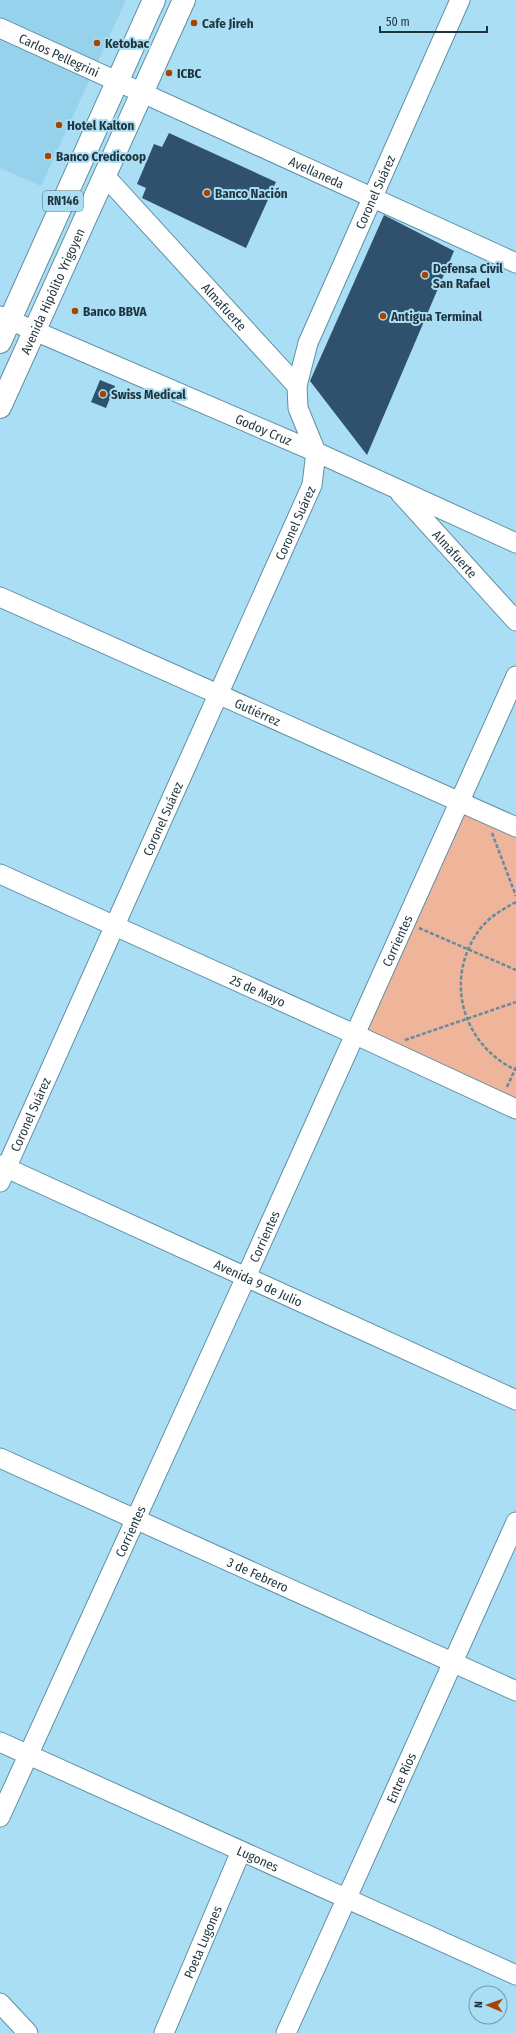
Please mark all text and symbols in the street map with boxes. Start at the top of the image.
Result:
scale bar [380,8,487,34]
text: 50 m [386,15,410,29]
place label: Cafe Jireh [202,16,254,31]
marker: Cafe Jireh [189,18,199,28]
street label: Carlos Pellegrini [16,31,101,80]
place label: Ketobac [105,36,150,51]
marker: Ketobac [92,38,102,48]
place label: ICBC [177,66,202,81]
marker: ICBC [164,68,174,78]
place label: Hotel Kalton [67,118,135,133]
marker: Hotel Kalton [54,120,64,130]
place label: Banco Credicoop [56,149,146,164]
marker: Banco Credicoop [43,151,53,161]
street label: Coronel Suárez [352,153,398,232]
street label: Avellaneda [287,154,346,192]
place label: Banco Nación [215,186,288,201]
marker: Banco Nación [202,188,212,198]
road number: RN146 [43,191,83,211]
street label: Avenida Hipólito Yrigoyen [18,226,88,357]
place label: Defensa Civil San Rafael [433,261,503,291]
marker: Defensa Civil San Rafael [420,270,430,280]
street label: Almafuerte [199,280,249,334]
place label: Banco BBVA [83,304,148,319]
marker: Banco BBVA [70,306,80,316]
place label: Antigua Terminal [390,309,482,324]
marker: Antigua Terminal [378,311,388,321]
place label: Swiss Medical [111,387,186,402]
marker: Swiss Medical [98,389,108,399]
street label: Godoy Cruz [233,411,294,449]
street label: Coronel Suárez [272,484,318,562]
street label: Almafuerte [429,527,480,581]
street label: Gutiérrez [232,696,283,729]
street label: Coronel Suárez [140,780,186,858]
street label: Corrientes [379,912,416,969]
street label: 25 de Mayo [228,972,288,1010]
street label: Coronel Suárez [8,1075,54,1154]
street label: Corrientes [247,1208,283,1265]
street label: Avenida 9 de Julio [212,1257,305,1310]
street label: Corrientes [112,1503,149,1560]
street label: 3 de Febrero [225,1555,291,1595]
street label: Entre Ríos [384,1750,419,1805]
street label: Lugones [235,1843,281,1875]
street label: Poeta Lugones [181,1903,225,1981]
north arrow [468,1985,508,2025]
text: N [472,2001,485,2008]

